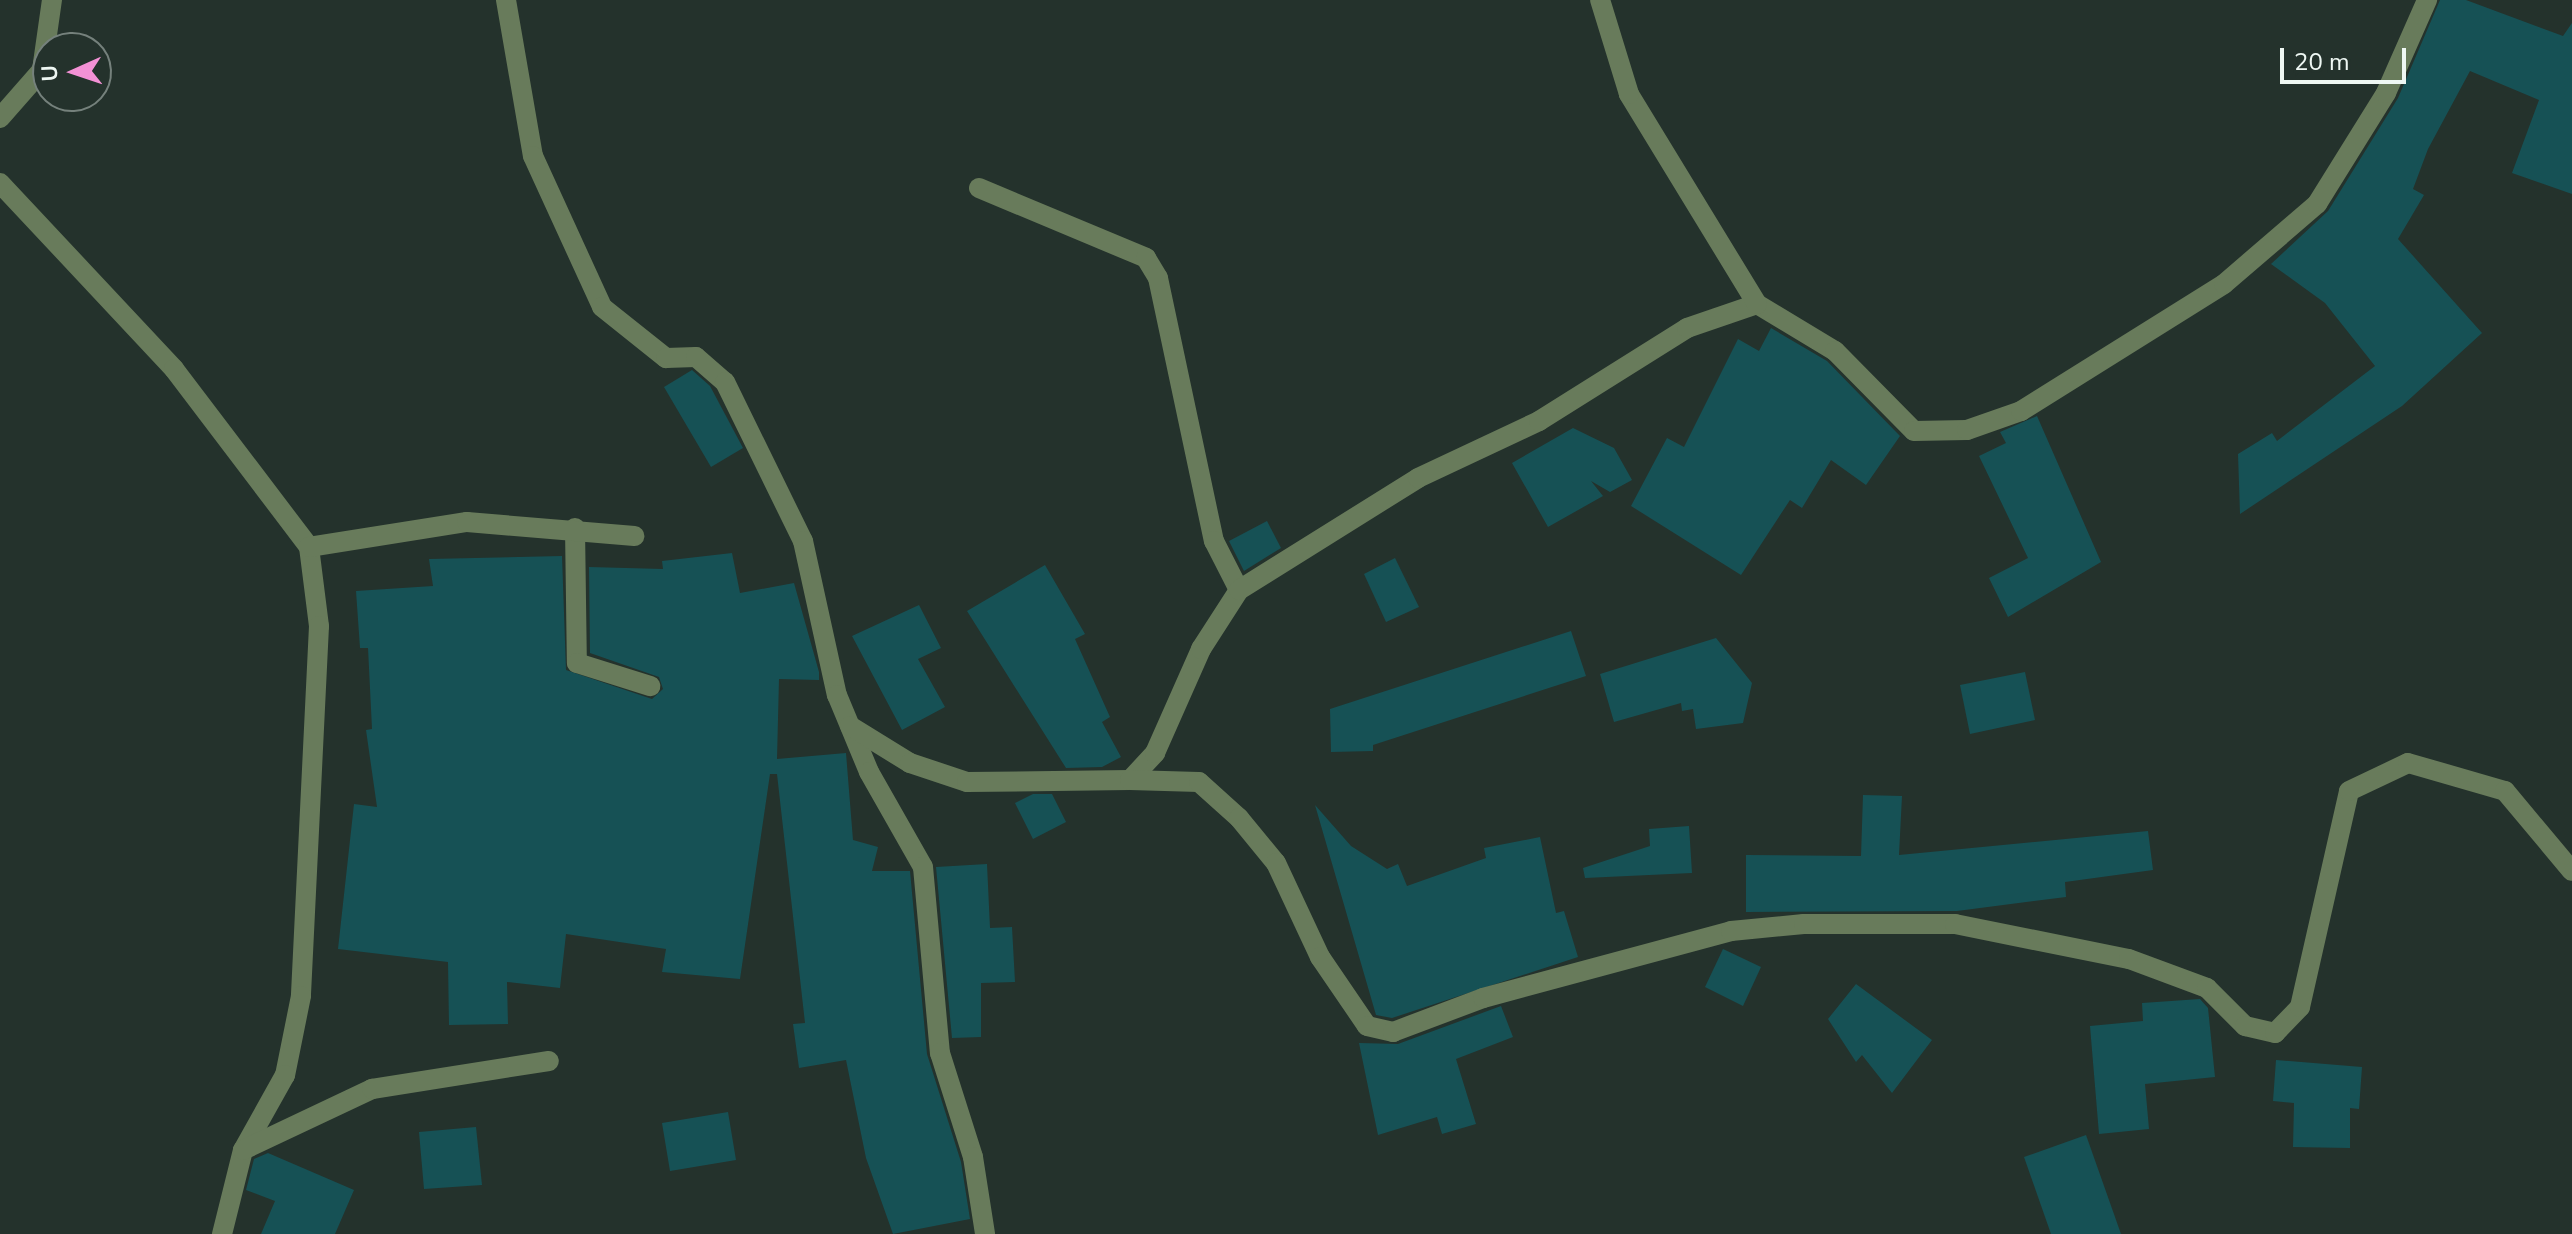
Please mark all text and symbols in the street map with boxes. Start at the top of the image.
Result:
north arrow [32,32,112,112]
scale bar [2284,32,2410,82]
text: 20 m [2294,46,2350,78]
text: U [35,64,65,82]

